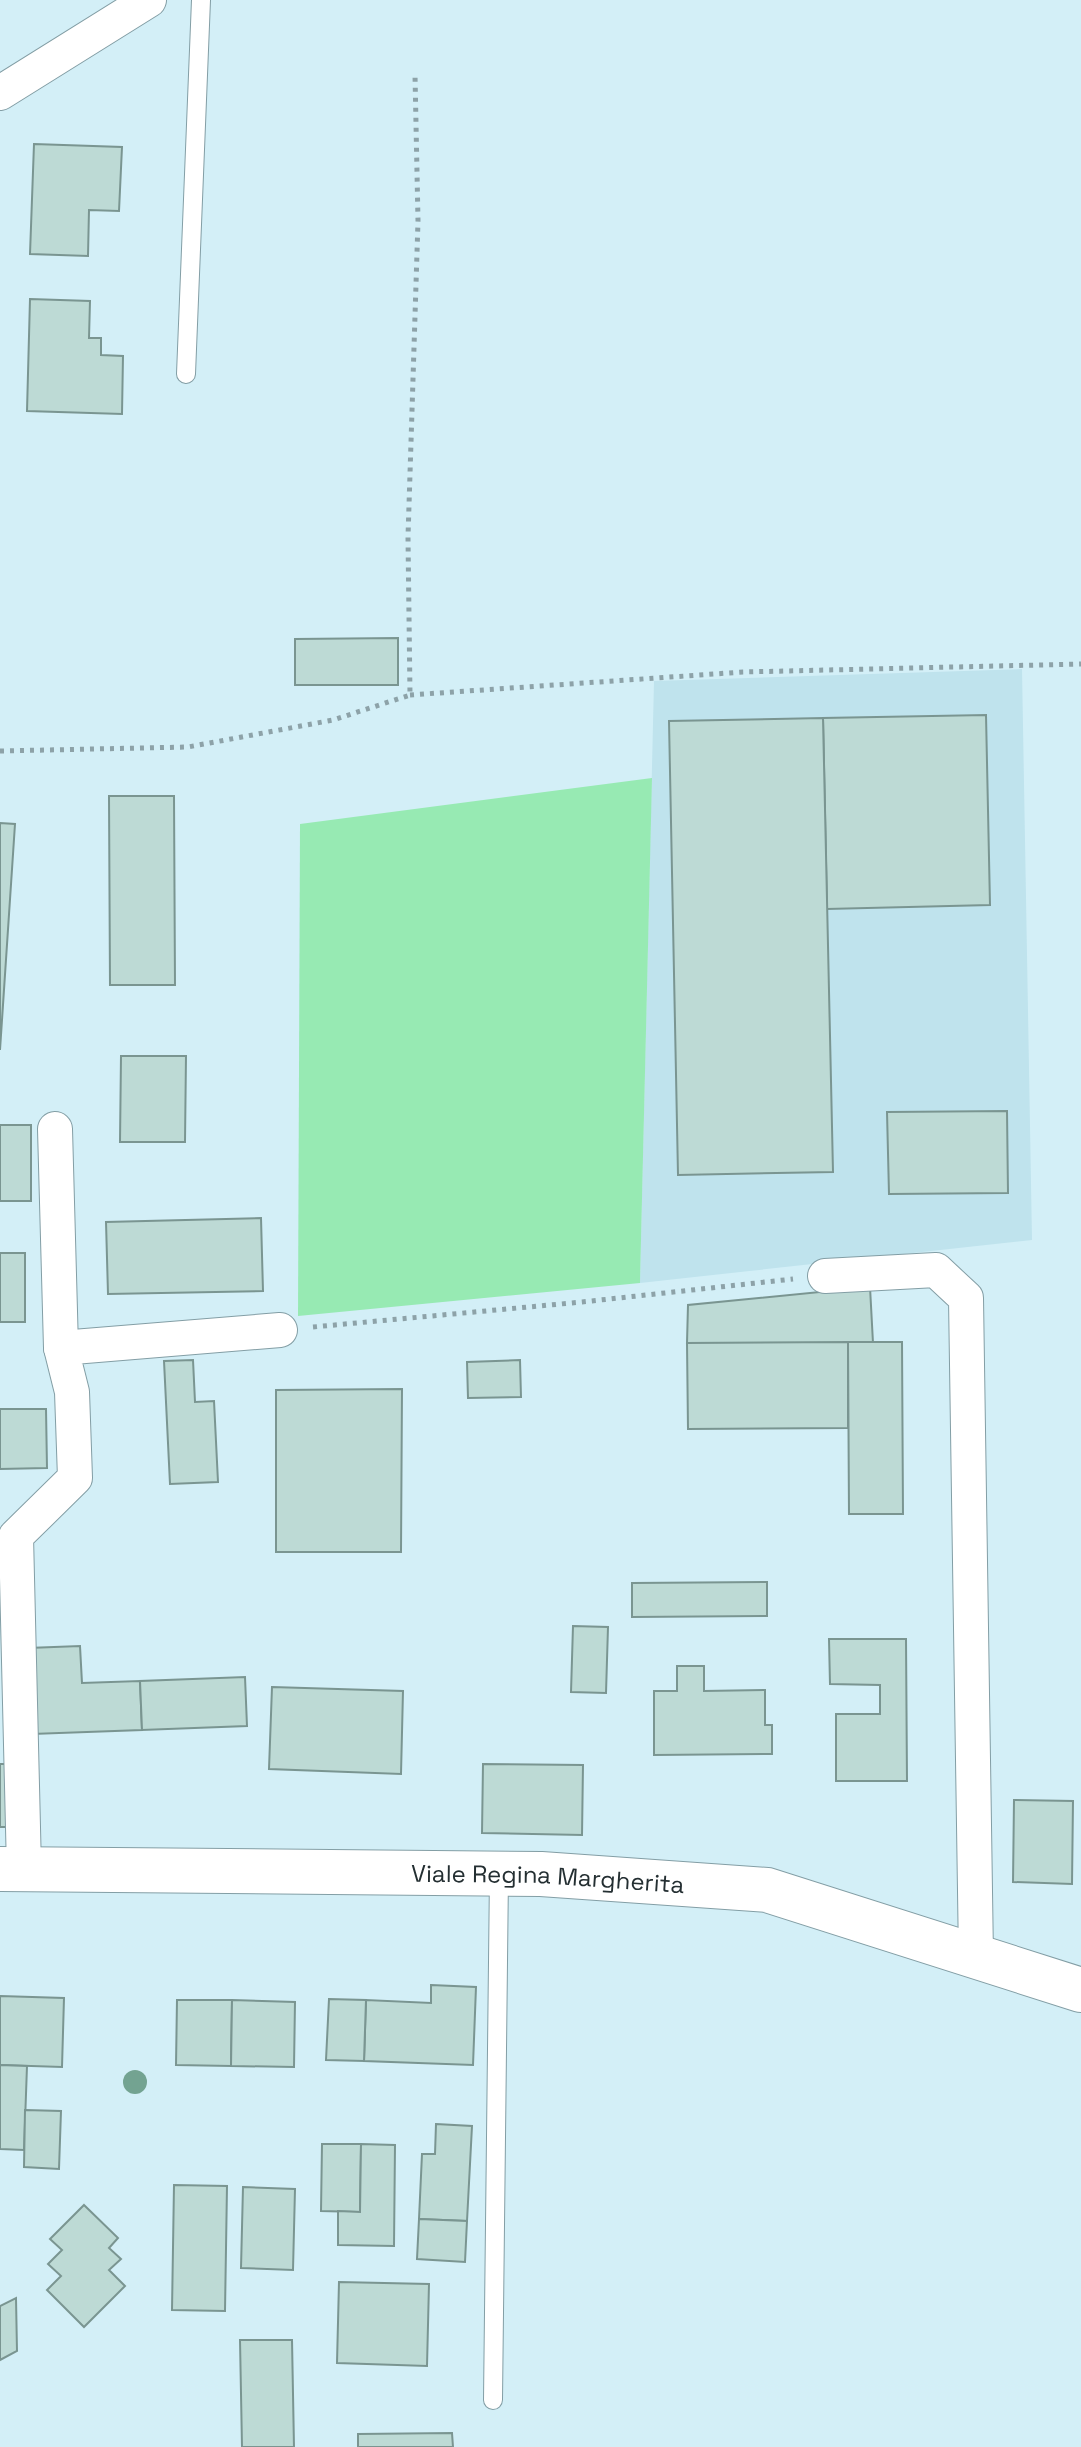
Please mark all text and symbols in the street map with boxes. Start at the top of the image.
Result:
street label: Viale Regina Margherita [411,1857,686,1900]

